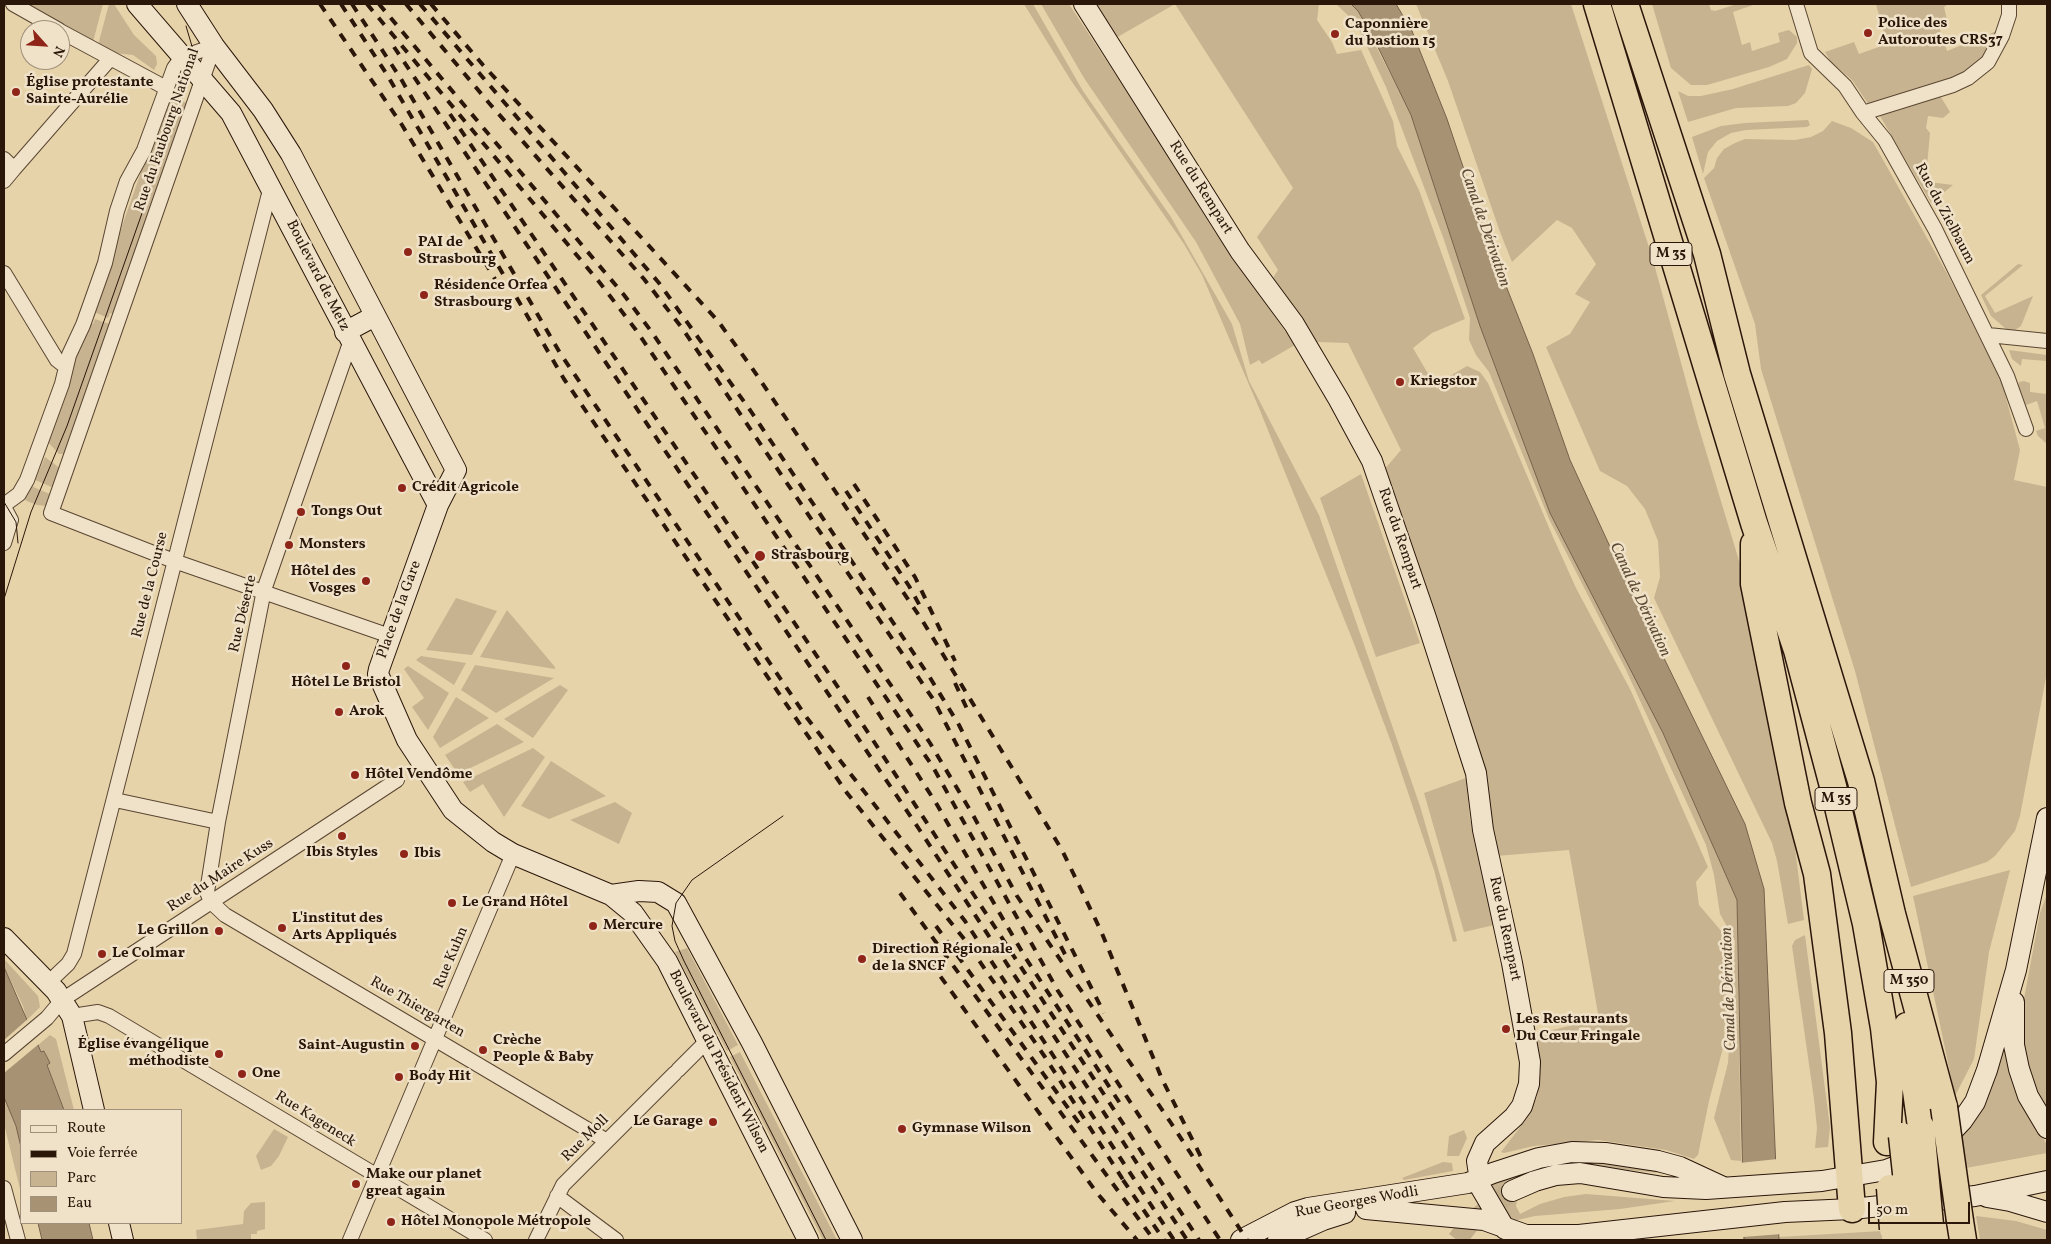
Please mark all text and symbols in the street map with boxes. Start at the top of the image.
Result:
place label: Police des Autoroutes CRS37 [1878,15,2003,50]
place label: Caponnière du bastion 15 [1345,16,1436,51]
north arrow [20,20,70,70]
marker: Police des Autoroutes CRS37 [1862,27,1874,39]
marker: Caponnière du bastion 15 [1329,28,1341,40]
text: N [47,43,69,60]
street label: Rue du Faubourg National [132,46,204,214]
place label: Église protestante Sainte-Aurélie [26,74,154,109]
marker: Église protestante Sainte-Aurélie [10,86,22,98]
street label: Rue du Rempart [1164,138,1236,238]
street label: Rue du Zielbaum [1910,160,1978,268]
water label: Canal de Dérivation [1455,166,1513,290]
street label: Boulevard de Metz [281,217,353,335]
place label: PAI de Strasbourg [418,234,496,269]
road number: M 35 [1650,242,1692,266]
marker: PAI de Strasbourg [402,246,414,258]
place label: Résidence Orfea Strasbourg [434,277,548,312]
marker: Résidence Orfea Strasbourg [418,289,430,301]
place label: Kriegstor [1410,373,1477,391]
marker: Kriegstor [1394,376,1406,388]
place label: Crédit Agricole [412,479,519,497]
marker: Crédit Agricole [396,482,408,494]
street label: Rue du Rempart [1373,486,1425,592]
place label: Tongs Out [311,503,382,521]
marker: Tongs Out [295,506,307,518]
street label: Rue de la Course [129,530,173,640]
place label: Monsters [299,536,366,554]
marker: Monsters [283,539,295,551]
water label: Canal de Dérivation [1604,540,1674,660]
place label: Strasbourg [771,547,849,565]
marker: Strasbourg [753,549,767,563]
street label: Place de la Gare [374,559,426,661]
place label: Hôtel des Vosges [291,563,356,598]
street label: Rue Déserte [226,574,262,654]
marker: Hôtel des Vosges [360,575,372,587]
marker: Hôtel Le Bristol [340,660,352,672]
place label: Hôtel Le Bristol [291,674,401,692]
place label: Arok [349,703,384,721]
marker: Arok [333,706,345,718]
place label: Hôtel Vendôme [365,766,472,784]
marker: Hôtel Vendôme [349,769,361,781]
road number: M 35 [1815,788,1857,811]
marker: Ibis Styles [336,830,348,842]
street label: Rue du Maire Kuss [165,835,277,917]
place label: Ibis Styles [306,844,378,862]
place label: Ibis [414,845,441,863]
marker: Ibis [398,848,410,860]
street label: Rue du Rempart [1484,875,1524,983]
place label: Le Grand Hôtel [462,894,568,912]
marker: Le Grand Hôtel [446,897,458,909]
place label: L'institut des Arts Appliqués [292,910,397,945]
place label: Mercure [603,917,663,935]
marker: Mercure [587,920,599,932]
place label: Le Grillon [138,922,209,940]
marker: L'institut des Arts Appliqués [276,922,288,934]
street label: Rue Kuhn [431,924,473,992]
marker: Le Grillon [213,925,225,937]
water label: Canal de Dérivation [1718,927,1742,1051]
place label: Direction Régionale de la SNCF [872,941,1013,976]
place label: Le Colmar [112,945,185,963]
marker: Le Colmar [96,948,108,960]
marker: Direction Régionale de la SNCF [856,953,868,965]
street label: Boulevard du Président Wilson [664,967,772,1157]
road number: M 350 [1884,969,1934,992]
street label: Rue Thiergarten [366,974,468,1042]
place label: Les Restaurants Du Cœur Fringale [1516,1011,1640,1046]
marker: Les Restaurants Du Cœur Fringale [1500,1023,1512,1035]
place label: Crèche People & Baby [493,1032,594,1067]
place label: Église évangélique méthodiste [78,1036,209,1071]
place label: Saint-Augustin [298,1037,405,1055]
marker: Saint-Augustin [409,1040,421,1052]
marker: Crèche People & Baby [477,1044,489,1056]
marker: Église évangélique méthodiste [213,1048,225,1060]
place label: One [252,1065,281,1083]
marker: One [236,1068,248,1080]
place label: Body Hit [409,1068,471,1086]
marker: Body Hit [393,1071,405,1083]
street label: Rue Kageneck [271,1088,359,1152]
legend [20,1109,182,1224]
street label: Rue Moll [559,1112,613,1166]
place label: Le Garage [633,1113,703,1131]
marker: Le Garage [707,1116,719,1128]
text: Route [67,1118,106,1139]
place label: Gymnase Wilson [912,1120,1031,1138]
marker: Gymnase Wilson [896,1123,908,1135]
text: Voie ferrée [67,1143,138,1164]
place label: Make our planet great again [366,1166,482,1201]
text: Parc [67,1168,96,1189]
marker: Make our planet great again [350,1178,362,1190]
street label: Rue Georges Wodli [1294,1183,1420,1223]
scale bar [1871,1192,1974,1224]
text: Eau [67,1193,92,1214]
text: 50 m [1876,1200,1908,1221]
place label: Hôtel Monopole Métropole [401,1213,591,1231]
marker: Hôtel Monopole Métropole [385,1216,397,1228]

